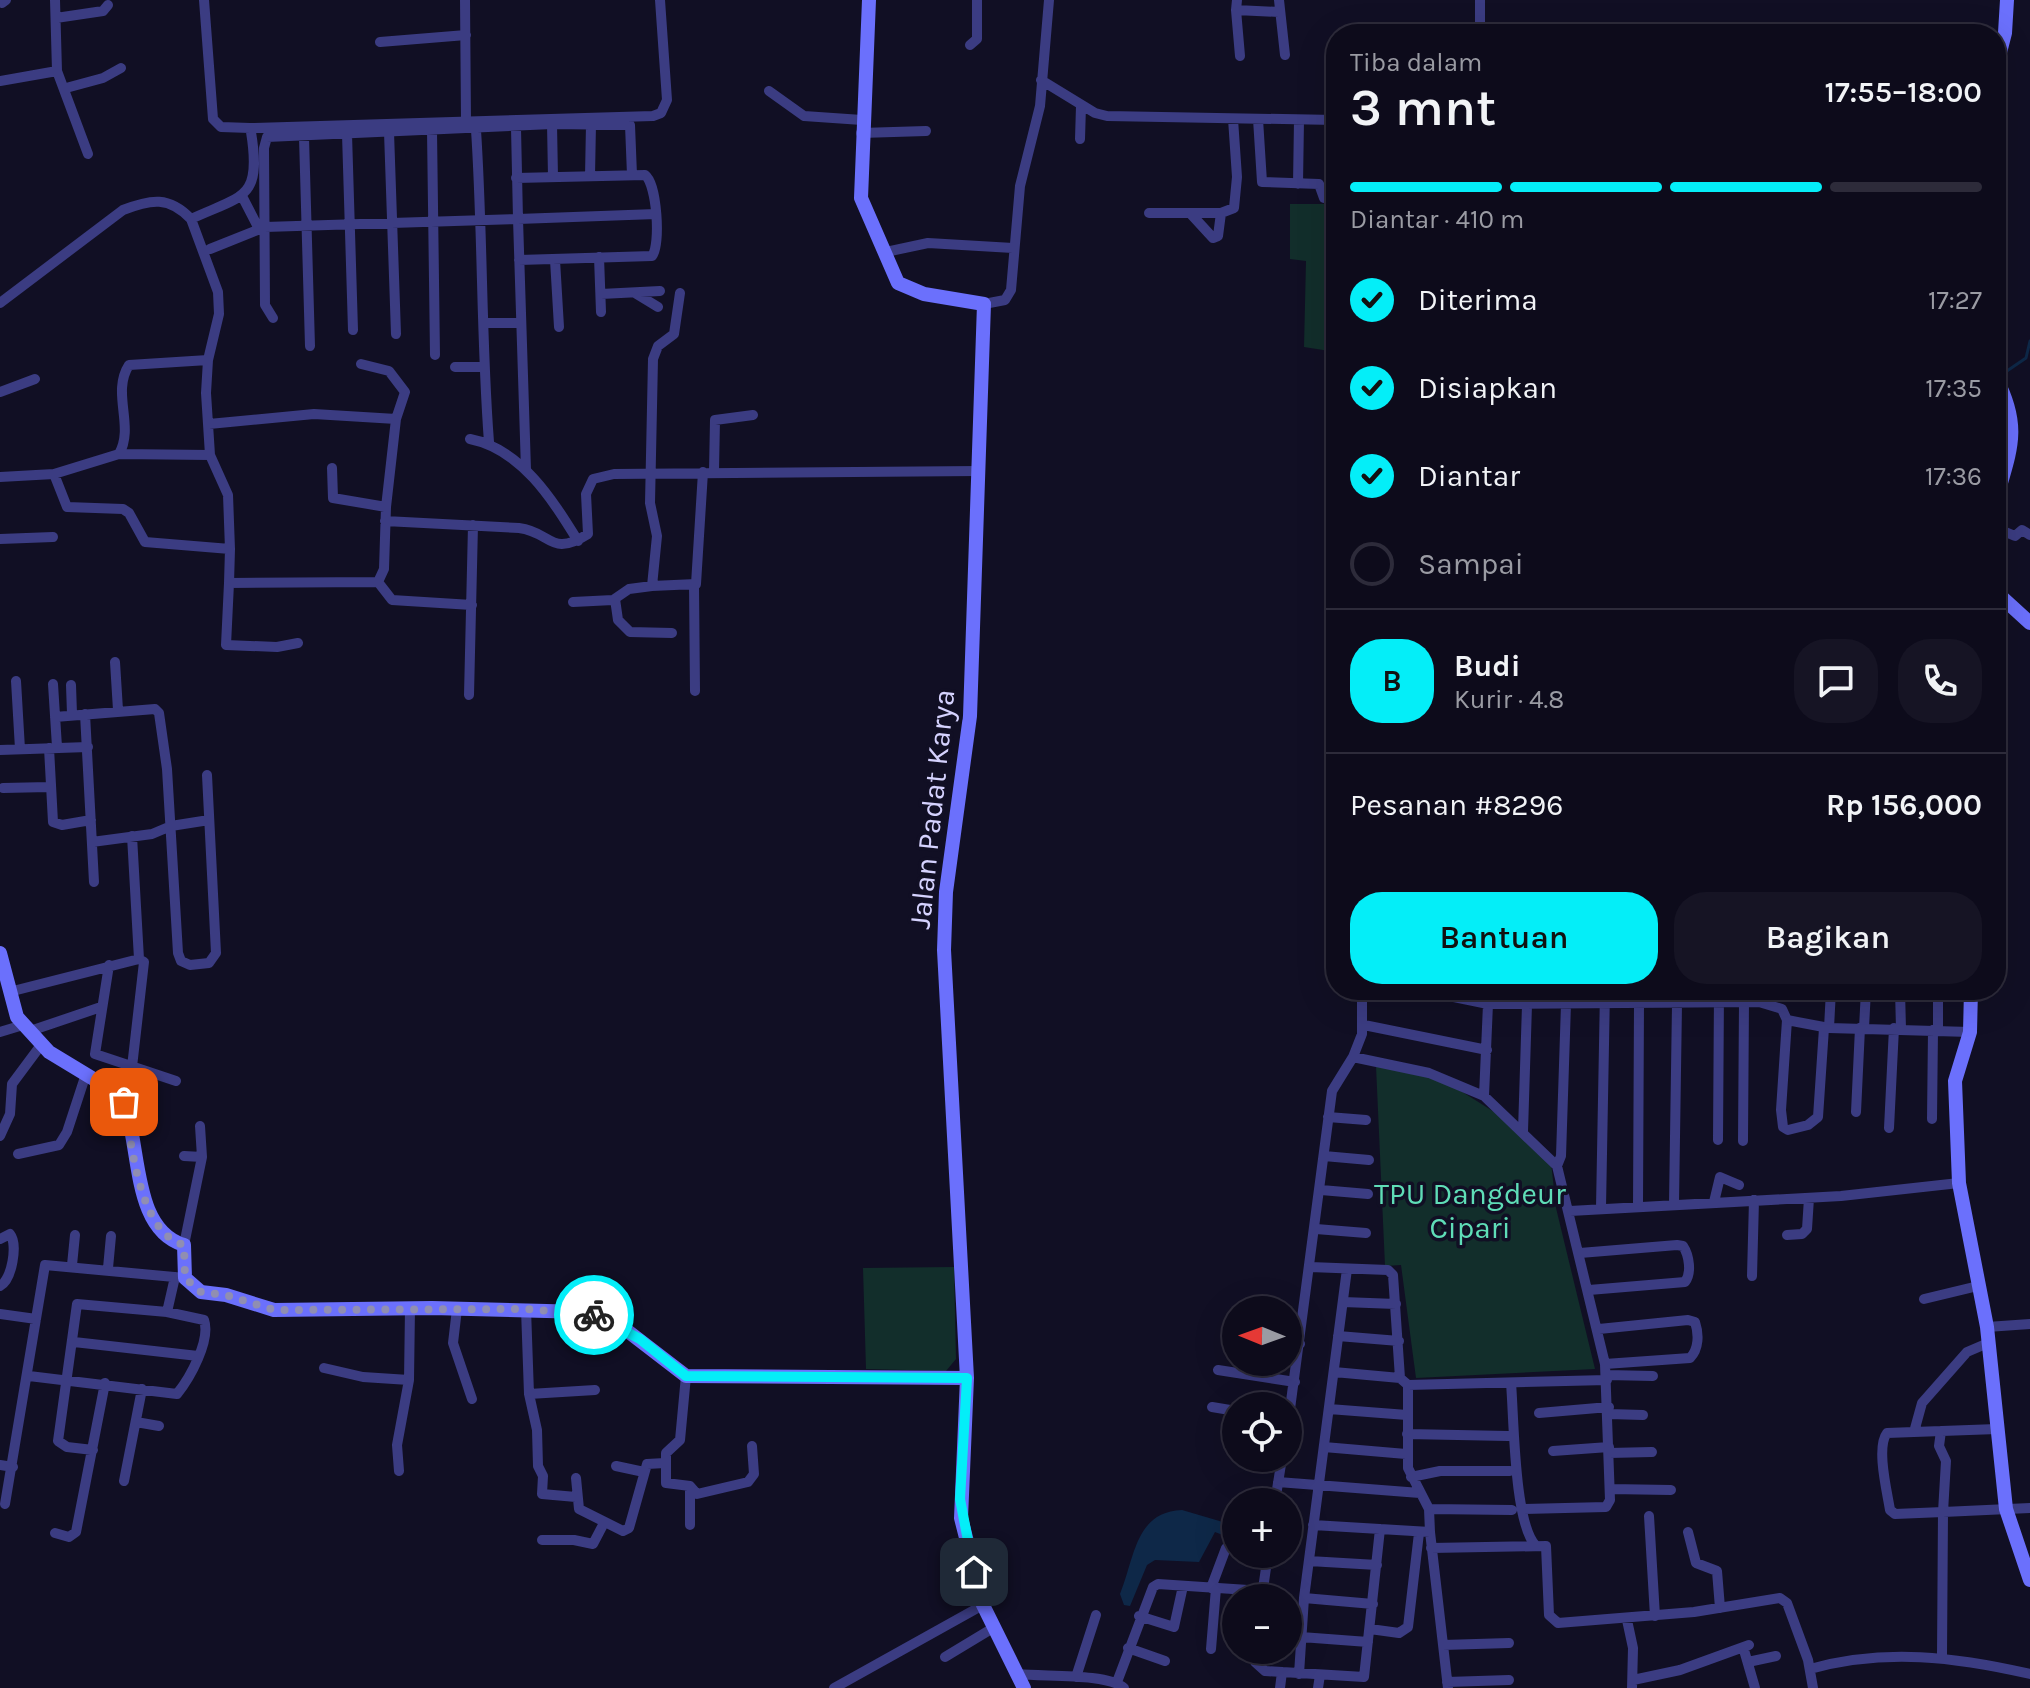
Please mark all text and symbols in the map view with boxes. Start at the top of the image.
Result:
text: Tiba dalam [1350,47,1482,78]
text: 17:55–18:00 [1824,74,1982,110]
text: 3 mnt [1350,77,1496,138]
text: Diantar · 410 m [1350,204,1524,235]
icon: check [1350,278,1394,322]
text: Diterima [1418,282,1538,318]
text: 17:27 [1928,285,1982,316]
icon: check [1350,366,1394,410]
text: Disiapkan [1418,370,1557,406]
text: 17:35 [1925,373,1982,404]
icon: check [1350,454,1394,498]
text: Diantar [1418,458,1520,494]
text: 17:36 [1925,461,1982,492]
text: Sampai [1418,546,1524,582]
button: chat [1794,639,1878,723]
button: phone [1898,639,1982,723]
text: Budi [1454,648,1521,684]
text: B [1382,663,1402,699]
text: Kurir · 4.8 [1454,684,1564,715]
street label: Jalan Padat Karya [902,687,962,931]
text: Pesanan #8296 [1350,787,1563,823]
text: Rp 156,000 [1826,787,1982,823]
button: Bantuan [1350,892,1658,984]
button: Bagikan [1674,892,1982,984]
pin [90,1068,158,1136]
icon: bag [102,1080,146,1124]
park label: TPU Dangdeur Cipari [1374,1176,1566,1246]
courier [554,1275,634,1355]
icon: bike [572,1293,616,1337]
north arrow [1222,1296,1302,1376]
map controls [1222,1296,1302,1664]
button: locate [1222,1392,1302,1472]
button: + [1222,1488,1302,1568]
pin [940,1538,1008,1606]
icon: home [952,1550,996,1594]
button: − [1222,1584,1302,1664]

